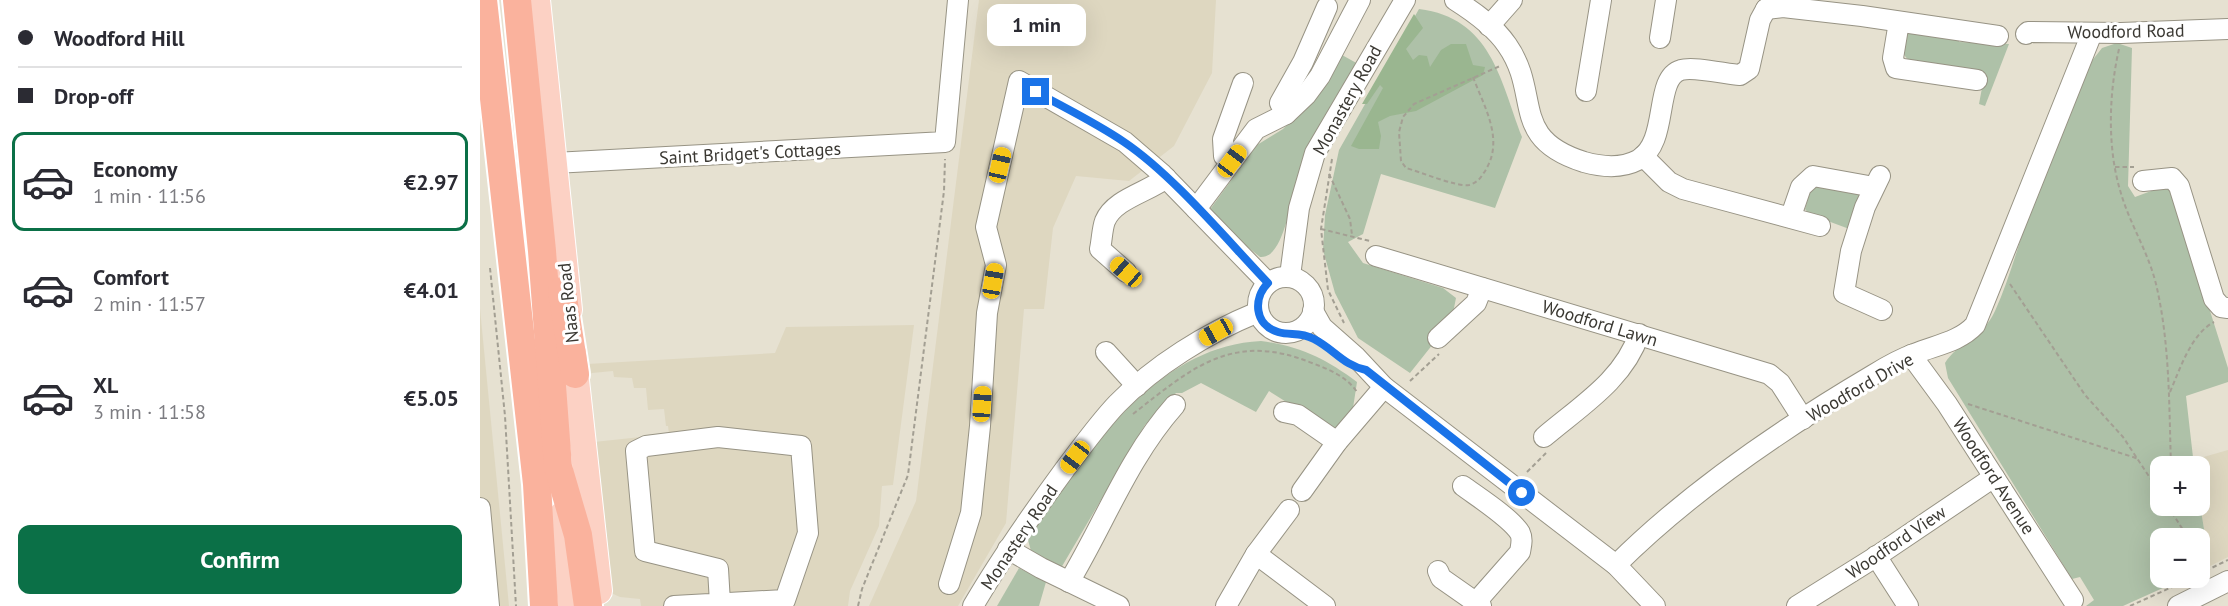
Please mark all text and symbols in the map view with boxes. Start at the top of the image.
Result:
callout: 1 min [986,5,1086,47]
text: 1 min [1012,12,1061,38]
street label: Woodford Road [2067,18,2185,44]
text: Woodford Hill [54,24,184,52]
street label: Monastery Road [1307,41,1387,159]
route end [1022,78,1049,105]
text: Drop-off [54,82,133,110]
street label: Saint Bridget's Cottages [658,137,842,169]
car [1214,141,1250,181]
car [987,145,1013,185]
icon: car [21,155,75,209]
text: Economy [93,155,177,183]
text: €2.97 [404,168,459,196]
text: 1 min · 11:56 [93,183,206,209]
car [1107,253,1145,291]
street label: Naas Road [552,262,584,344]
car [981,262,1005,300]
icon: car [21,263,75,317]
text: Comfort [93,263,169,291]
text: €4.01 [404,276,459,304]
text: 2 min · 11:57 [93,291,206,317]
street label: Woodford Lawn [1539,294,1661,352]
car [1196,315,1236,349]
street label: Woodford Drive [1803,347,1917,427]
icon: car [21,371,75,425]
text: XL [93,371,118,399]
text: €5.05 [404,384,459,412]
car [972,385,992,423]
text: 3 min · 11:58 [93,399,206,425]
street label: Woodford Avenue [1948,413,2040,539]
car [1057,437,1093,477]
map controls [2150,456,2210,588]
button: + [2150,456,2210,516]
route start [1508,479,1535,506]
street label: Monastery Road [975,480,1063,594]
street label: Woodford View [1842,500,1951,584]
button: Confirm [18,525,462,594]
button: − [2150,528,2210,588]

